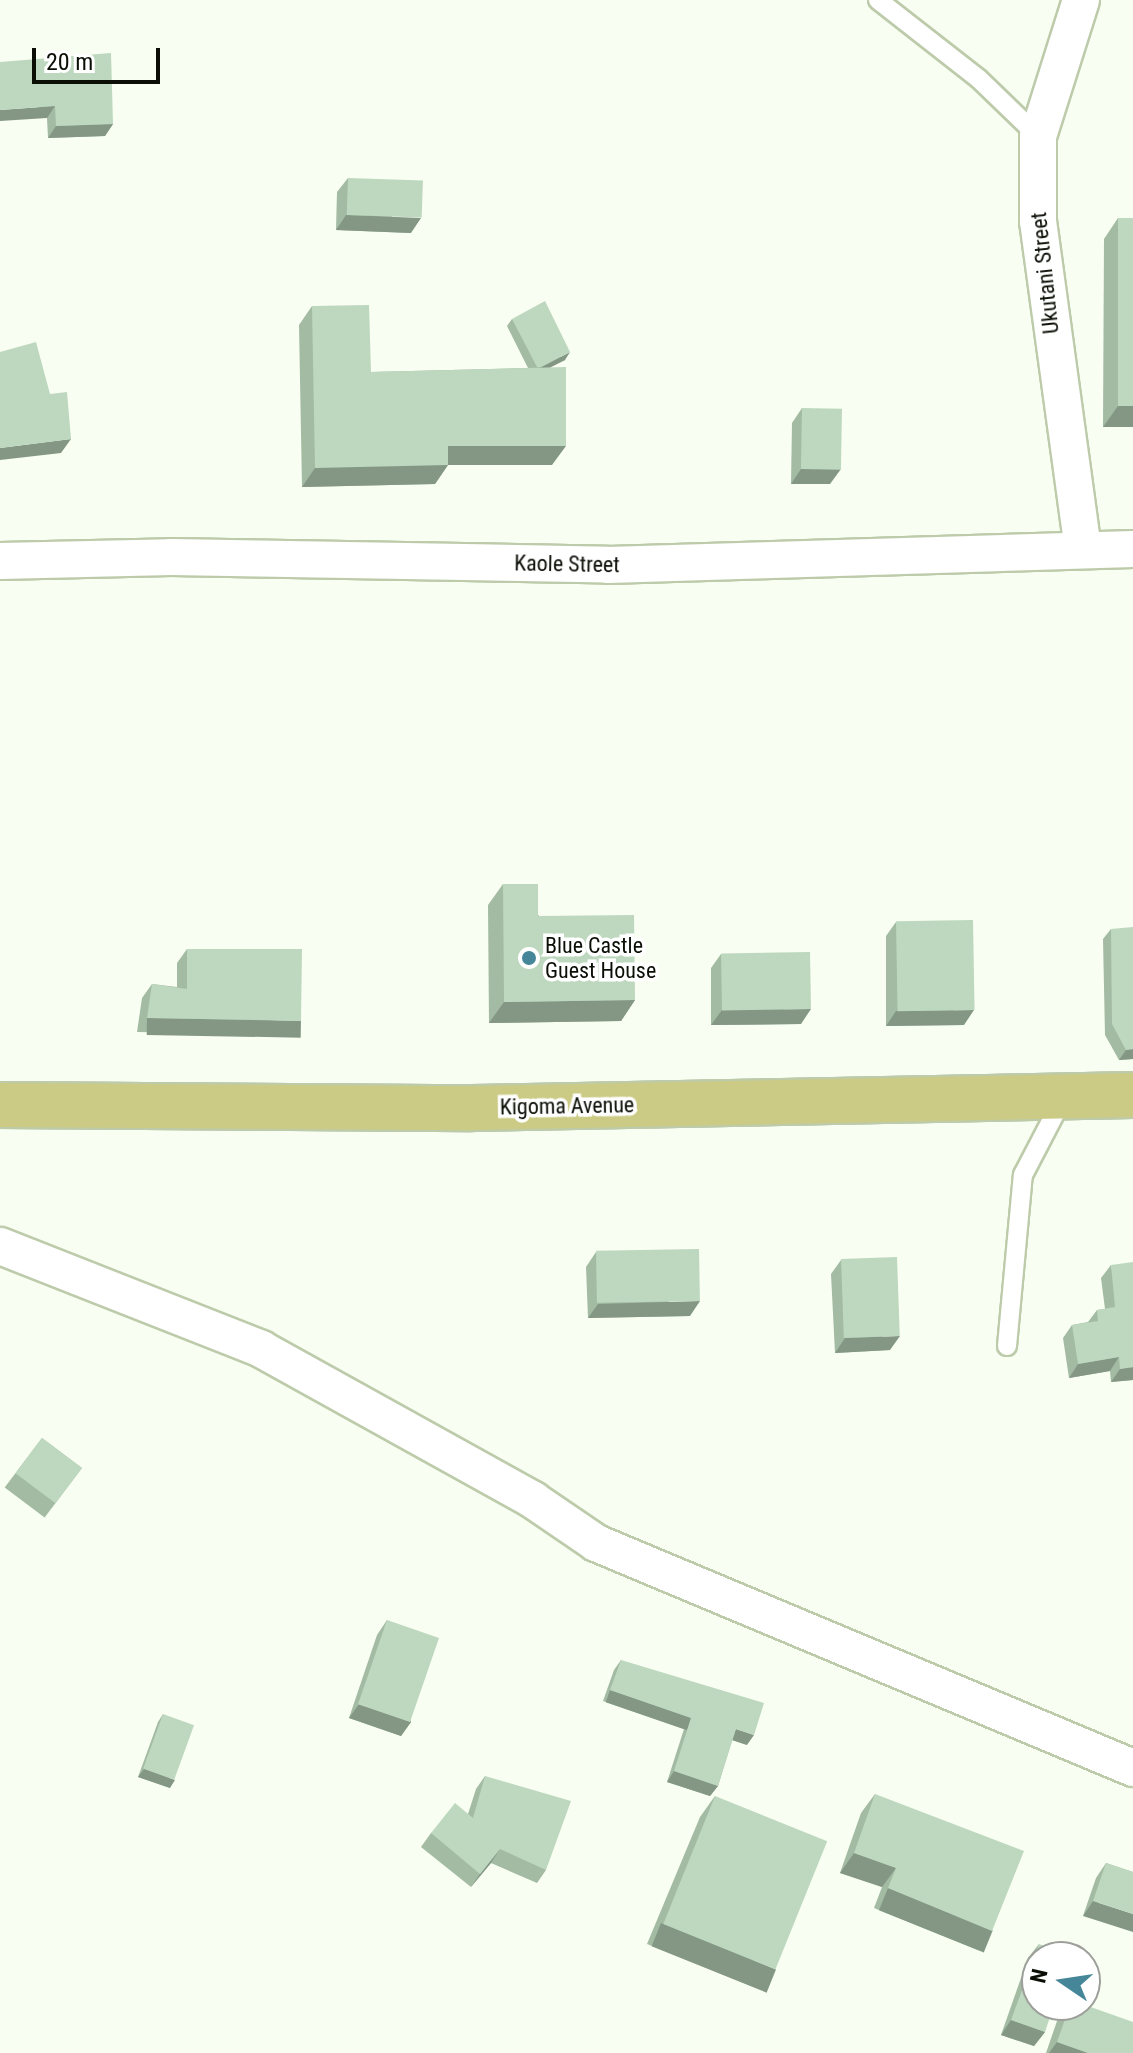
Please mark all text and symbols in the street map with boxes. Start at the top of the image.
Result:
scale bar [36,32,164,82]
text: 20 m [46,48,93,76]
street label: Ukutani Street [1025,211,1065,335]
street label: Kaole Street [514,550,620,578]
place label: Blue Castle Guest House [545,932,656,984]
marker: Blue Castle Guest House [520,949,538,967]
street label: Kigoma Avenue [500,1092,634,1120]
north arrow [1021,1941,1101,2021]
text: N [1025,1967,1053,1985]

